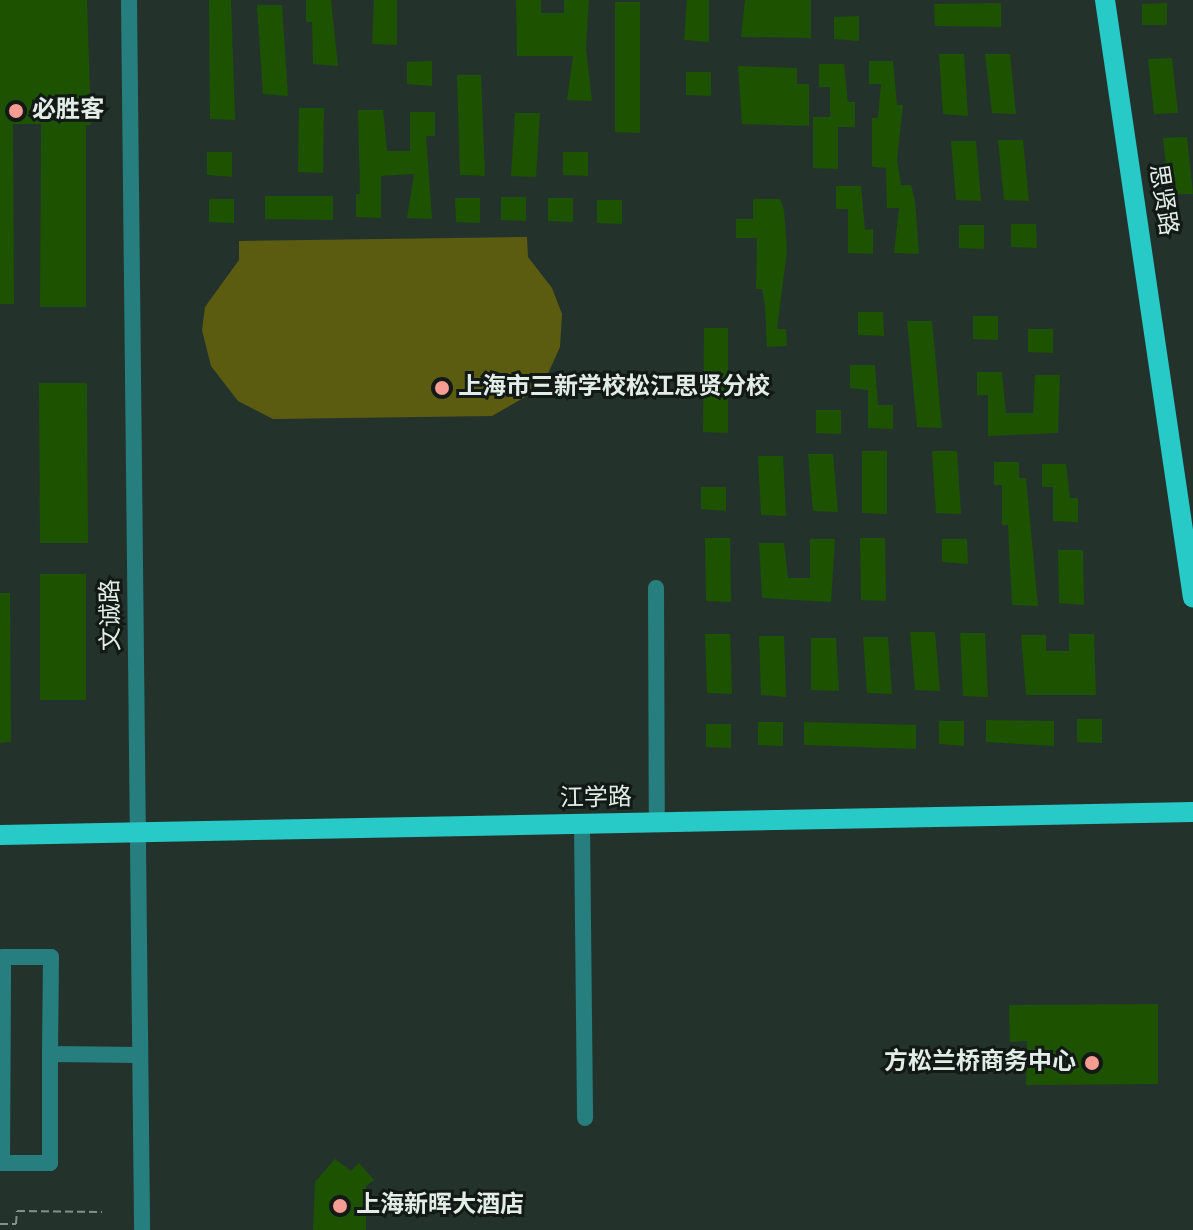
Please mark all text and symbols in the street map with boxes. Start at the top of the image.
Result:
place label: 必胜客 [32,97,104,125]
marker: 必胜客 [7,102,25,120]
street label: 思贤路 [1142,162,1182,238]
place label: 上海市三新学校松江思贤分校 [458,374,770,402]
marker: 上海市三新学校松江思贤分校 [433,379,451,397]
street label: 文诚路 [97,579,127,651]
street label: 江学路 [560,784,632,814]
place label: 方松兰桥商务中心 [884,1049,1076,1077]
marker: 方松兰桥商务中心 [1083,1054,1101,1072]
place label: 上海新晖大酒店 [356,1192,524,1220]
marker: 上海新晖大酒店 [331,1197,349,1215]

